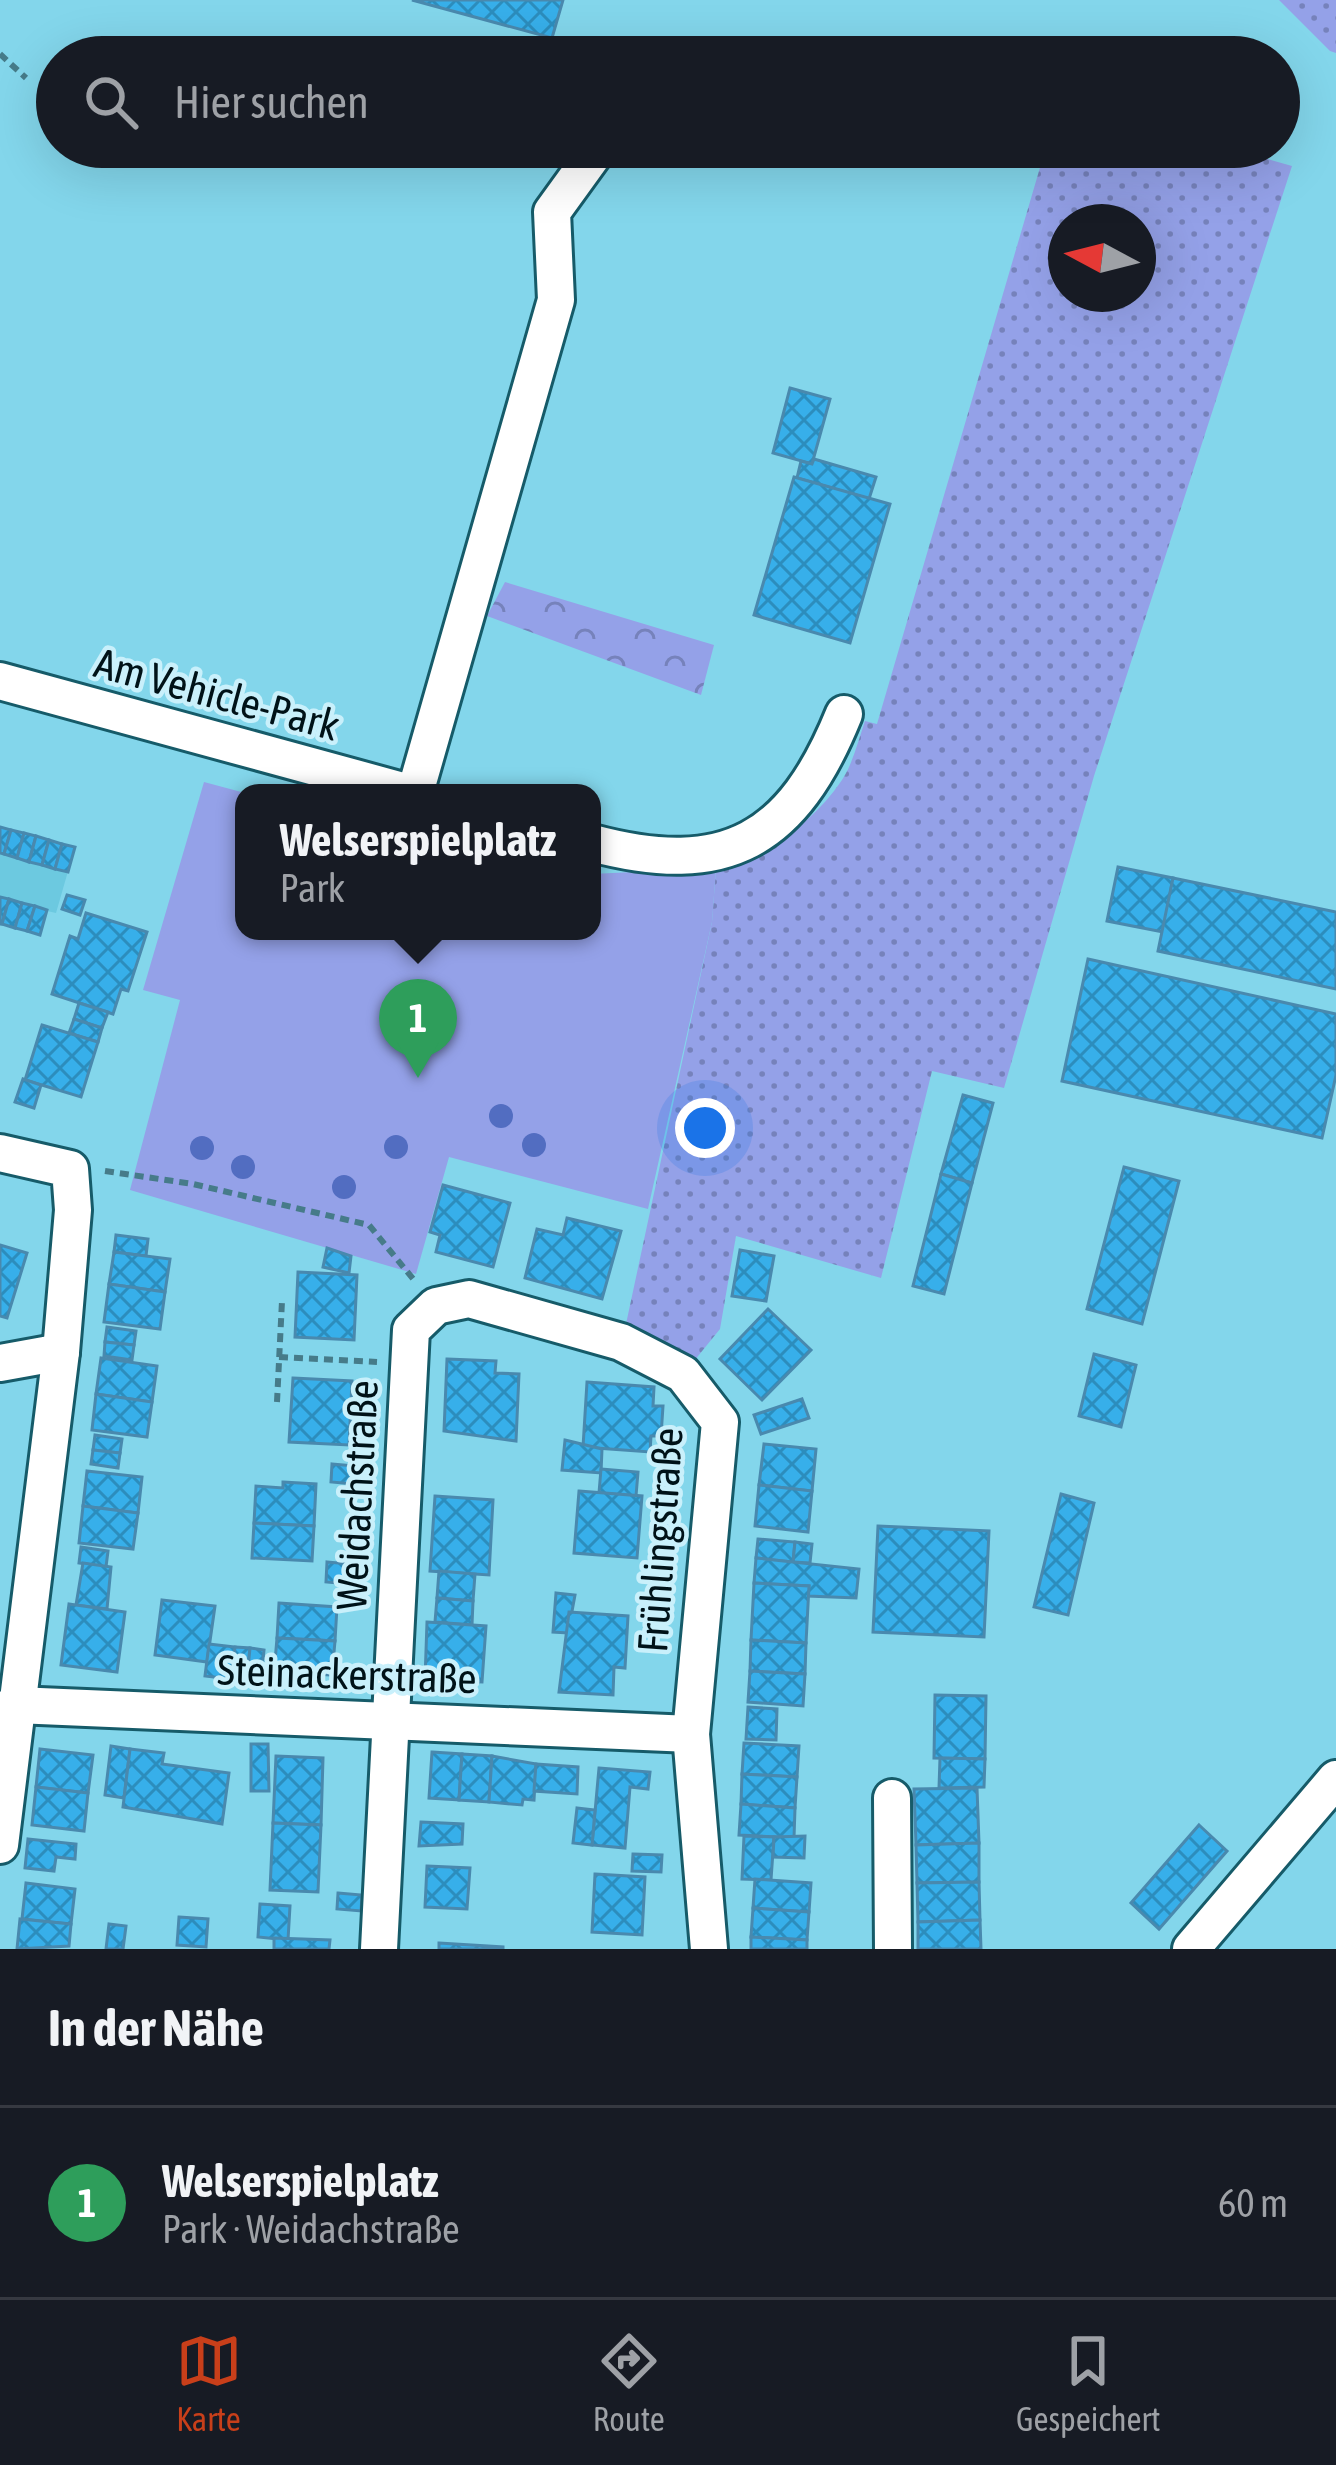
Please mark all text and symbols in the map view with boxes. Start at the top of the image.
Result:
search box [36,36,1300,168]
icon: search [78,69,144,135]
text: Hier suchen [174,76,369,128]
north arrow [1048,204,1156,312]
street label: Am Vehicle-Park [90,638,344,750]
popup [235,784,601,940]
text: Welserspielplatz [280,814,556,866]
text: Park [280,866,345,910]
pin: 1 [379,979,457,1078]
your location [675,1098,735,1158]
street label: Weidachstraße [327,1379,387,1611]
street label: Frühlingstraße [628,1426,692,1654]
street label: Steinackerstraße [217,1645,477,1703]
text: In der Nähe [48,1998,264,2057]
text: Welserspielplatz [162,2155,438,2207]
text: 1 [78,2181,96,2225]
text: 60 m [1218,2181,1288,2225]
text: Park · Weidachstraße [162,2207,460,2251]
tab: Karte [176,2328,242,2438]
tab: Route [593,2328,665,2438]
tab: Gespeichert [1016,2328,1160,2438]

